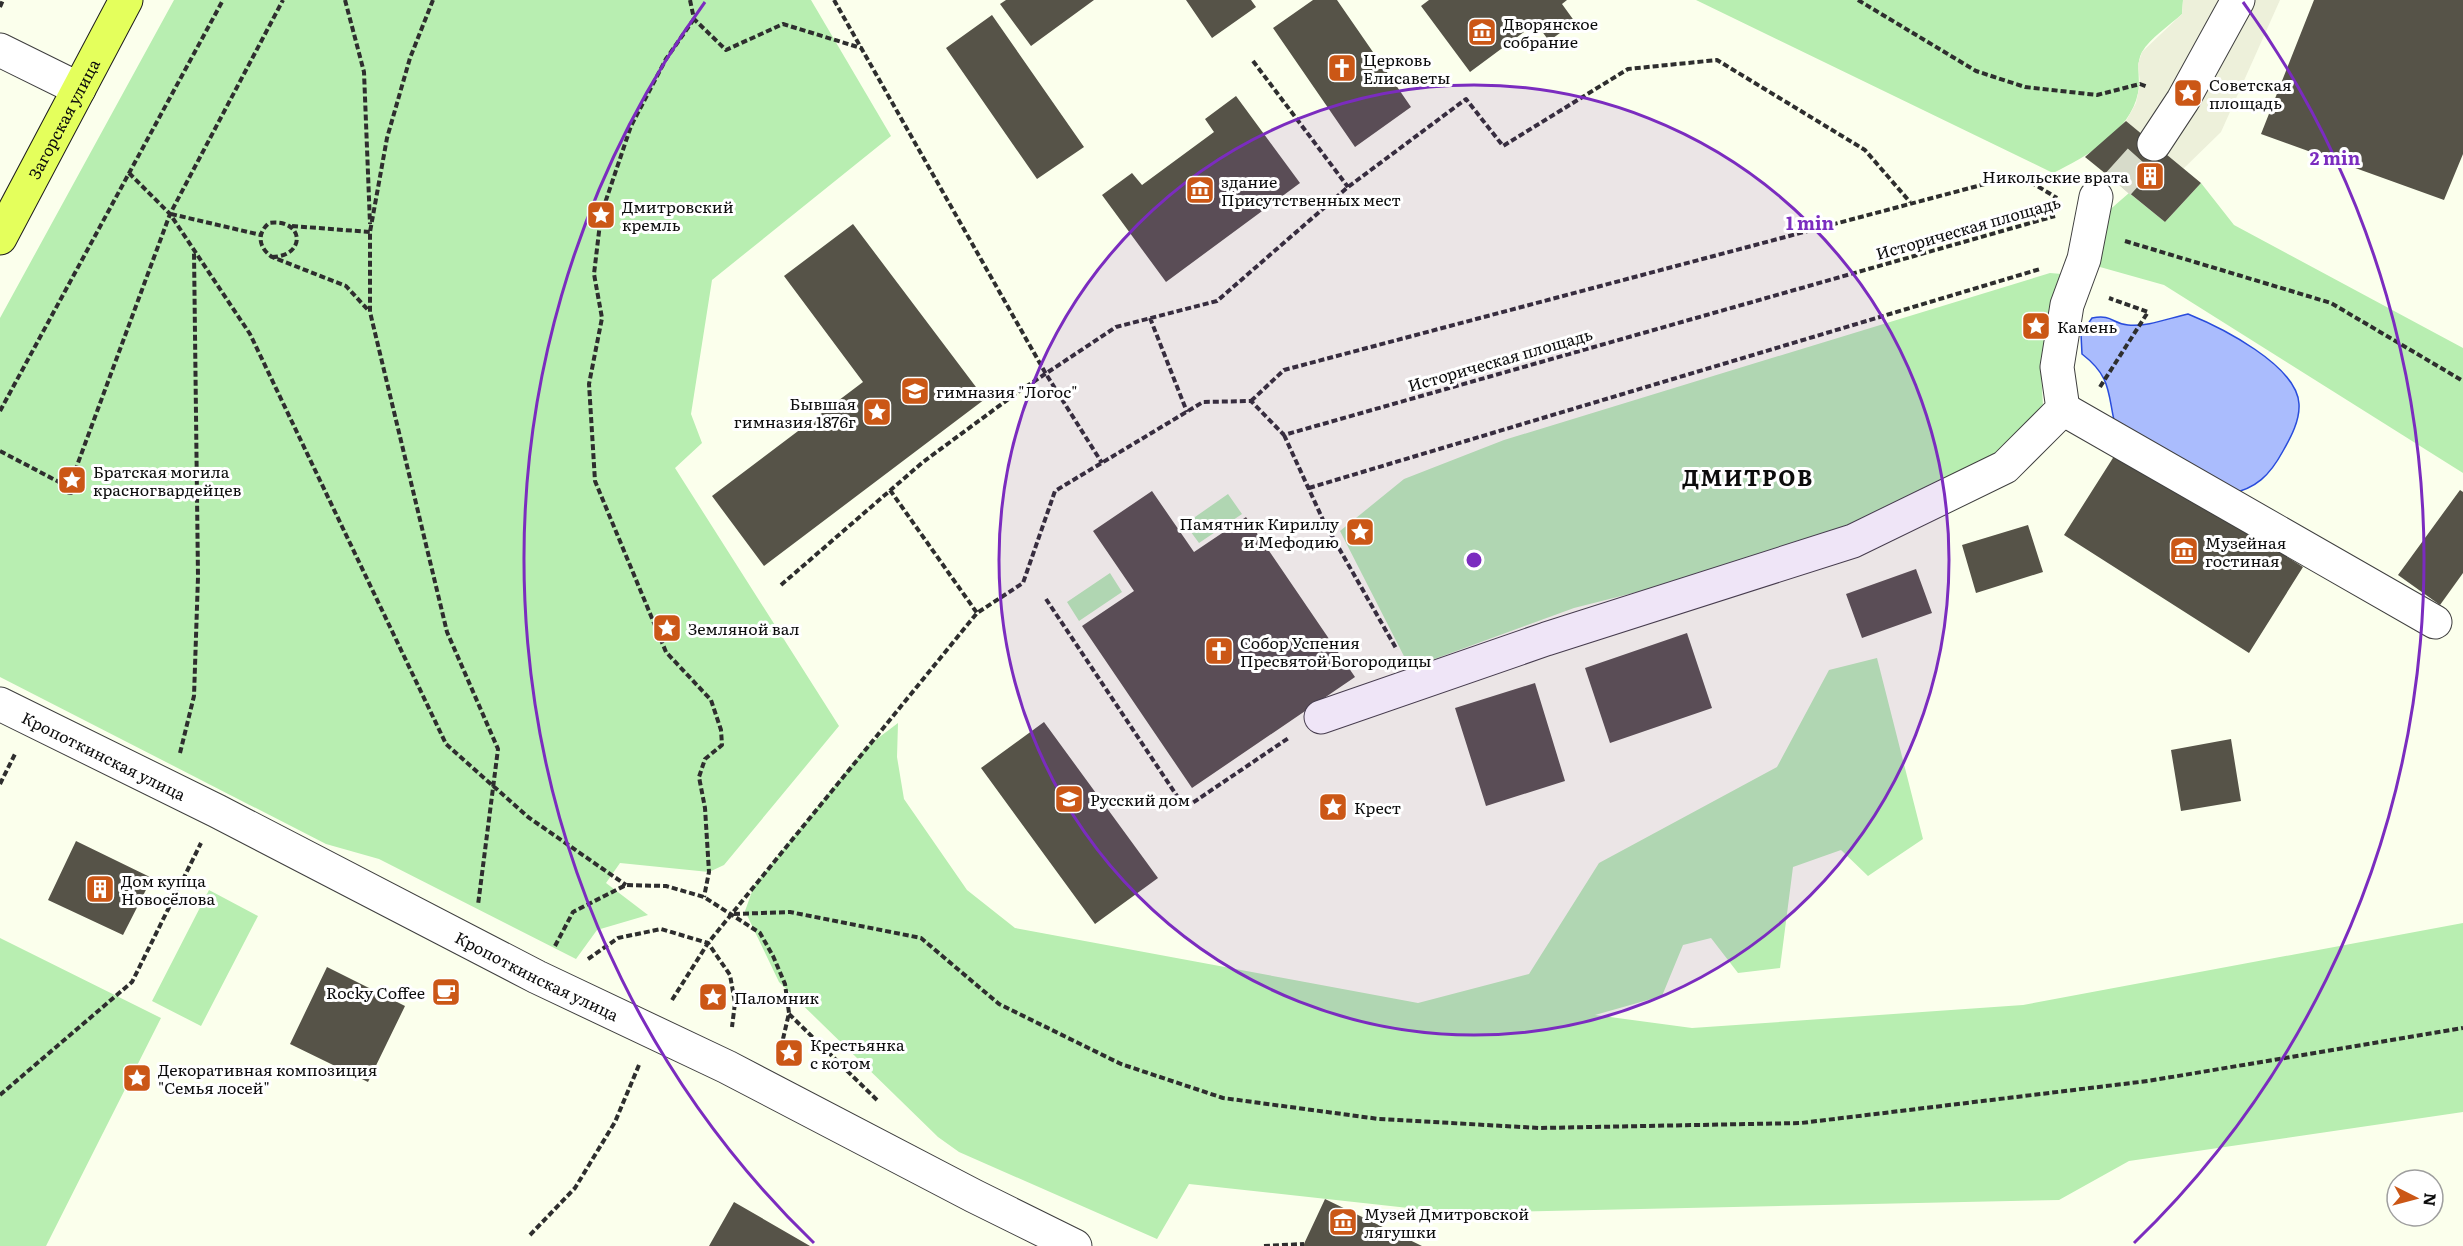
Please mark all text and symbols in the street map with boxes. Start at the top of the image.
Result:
place label: Дворянское собрание [1503,11,1598,53]
museum icon: Дворянское собрание [1466,16,1498,48]
place label: Церковь Елиcаветы [1363,47,1450,89]
church icon: Церковь Елиcаветы [1326,52,1358,84]
street label: Загорская улица [21,54,105,183]
place label: Советская площадь [2209,72,2292,114]
place icon: Советская площадь [2172,77,2204,109]
text: 2 min [2310,144,2361,171]
building icon: Никольские врата [2134,160,2166,192]
place label: Никольские врата [1982,164,2129,188]
place label: здание Присутственных мест [1221,169,1401,211]
museum icon: здание Присутственных мест [1184,174,1216,206]
street label: Историческая площадь [1873,189,2063,265]
place label: Дмитровский кремль [622,194,734,236]
place icon: Дмитровский кремль [585,199,617,231]
text: 1 min [1786,209,1835,236]
place icon: Камень [2020,310,2052,342]
place label: Камень [2057,314,2118,338]
street label: Историческая площадь [1405,321,1595,397]
school or university icon: гимназия "Логос" [899,375,931,407]
place label: гимназия "Логос" [936,379,1077,403]
place label: Бывшая гимназия 1876г [734,391,856,433]
place icon: Бывшая гимназия 1876г [861,396,893,428]
place label: Братская могила красногвардейцев [93,459,242,501]
district label: ДМИТРОВ [1682,460,1814,493]
place icon: Братская могила красногвардейцев [56,464,88,496]
place label: Памятник Кириллу и Мефодию [1180,511,1340,553]
place icon: Памятник Кириллу и Мефодию [1344,516,1376,548]
place label: Музейная гостиная [2205,530,2286,572]
museum icon: Музейная гостиная [2168,535,2200,567]
centre of rings [1464,550,1484,570]
place icon: Земляной вал [651,612,683,644]
place label: Земляной вал [688,616,800,640]
place label: Собор Успения Пресвятой Богородицы [1240,630,1431,672]
church icon: Собор Успения Пресвятой Богородицы [1203,635,1235,667]
street label: Кропоткинская улица [18,705,190,806]
school or university icon: Русский дом [1053,783,1085,815]
place label: Русский дом [1090,787,1190,811]
place icon: Крест [1317,791,1349,823]
place label: Крест [1354,795,1401,819]
place label: Дом купца Новосёлова [121,868,216,910]
building icon: Дом купца Новосёлова [84,873,116,905]
street label: Кропоткинская улица [451,925,623,1026]
cafe icon: Rocky Coffee [430,976,462,1008]
place label: Rocky Coffee [326,980,425,1004]
place icon: Паломник [697,981,729,1013]
place label: Паломник [734,985,820,1009]
place label: Крестьянка с котом [810,1032,905,1074]
place icon: Крестьянка с котом [773,1037,805,1069]
place label: Декоративная композиция "Семья лосей" [158,1057,377,1099]
place icon: Декоративная композиция "Семья лосей" [121,1062,153,1094]
north arrow [2385,1168,2445,1228]
text: N [2418,1192,2444,1208]
place label: Музей Дмитровской лягушки [1364,1201,1529,1243]
museum icon: Музей Дмитровской лягушки [1327,1206,1359,1238]

